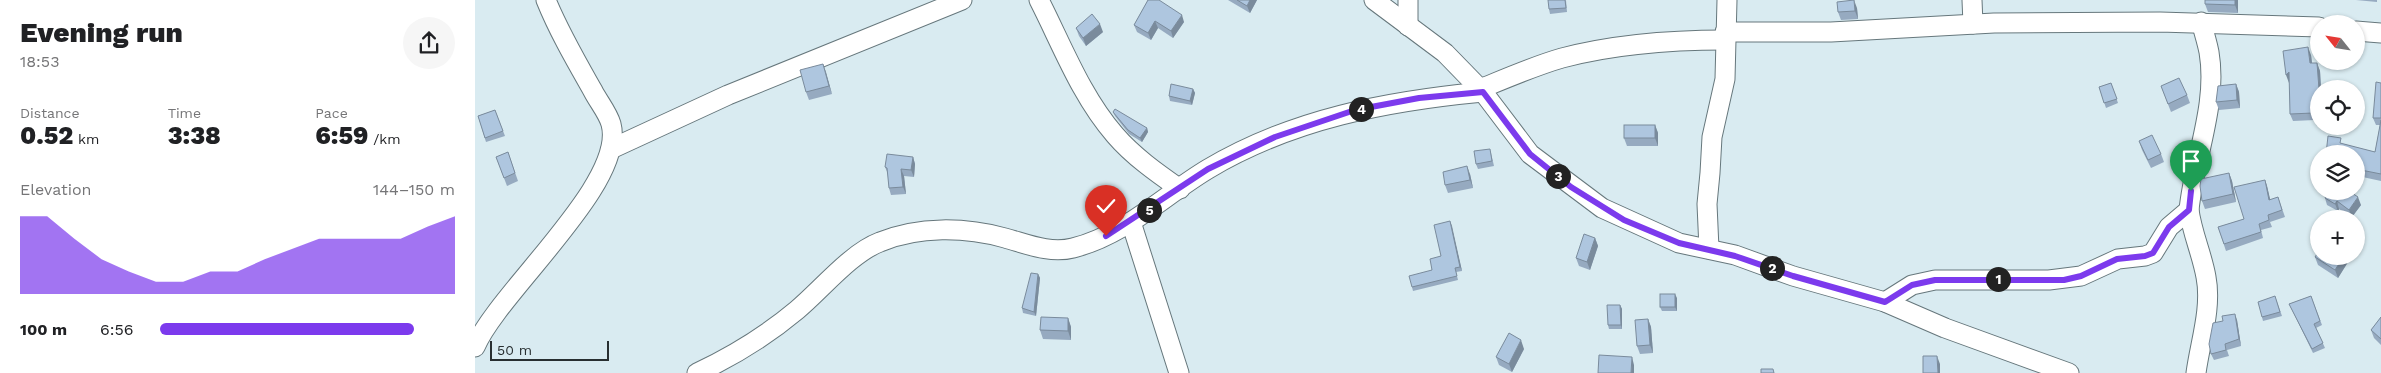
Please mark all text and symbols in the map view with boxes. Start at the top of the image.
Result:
north arrow [2310,15,2365,70]
map controls [2310,15,2365,265]
text: Evening run [20,16,183,49]
button: share [403,17,455,69]
text: 18:53 [20,52,59,71]
button: locate [2310,80,2365,135]
pin: 4 [1349,96,1373,122]
text: 4 [1357,101,1366,117]
text: Distance [20,105,80,121]
text: Time [168,105,201,121]
text: Pace [315,105,348,121]
text: 0.52 [20,121,73,150]
text: 3:38 [168,121,221,150]
text: 6:59 [315,121,368,150]
text: km [73,131,99,147]
text: /km [368,131,401,147]
pin [2170,140,2212,191]
button: layers [2310,145,2365,200]
icon: arrive [2177,147,2205,175]
pin: 3 [1545,164,1571,188]
text: 3 [1554,168,1563,184]
text: Elevation [20,180,91,199]
text: 144–150 m [373,180,455,199]
pin [1085,185,1127,236]
icon: check [1092,192,1120,220]
pin: 5 [1137,198,1161,222]
text: 5 [1145,202,1154,218]
button: + [2310,210,2365,265]
pin: 2 [1759,256,1785,280]
text: 2 [1768,260,1777,276]
pin: 1 [1985,266,2011,292]
text: 1 [1995,271,2002,287]
text: 100 m [20,320,67,339]
text: 6:56 [100,320,134,339]
scale bar [490,338,609,361]
text: 50 m [497,342,532,358]

